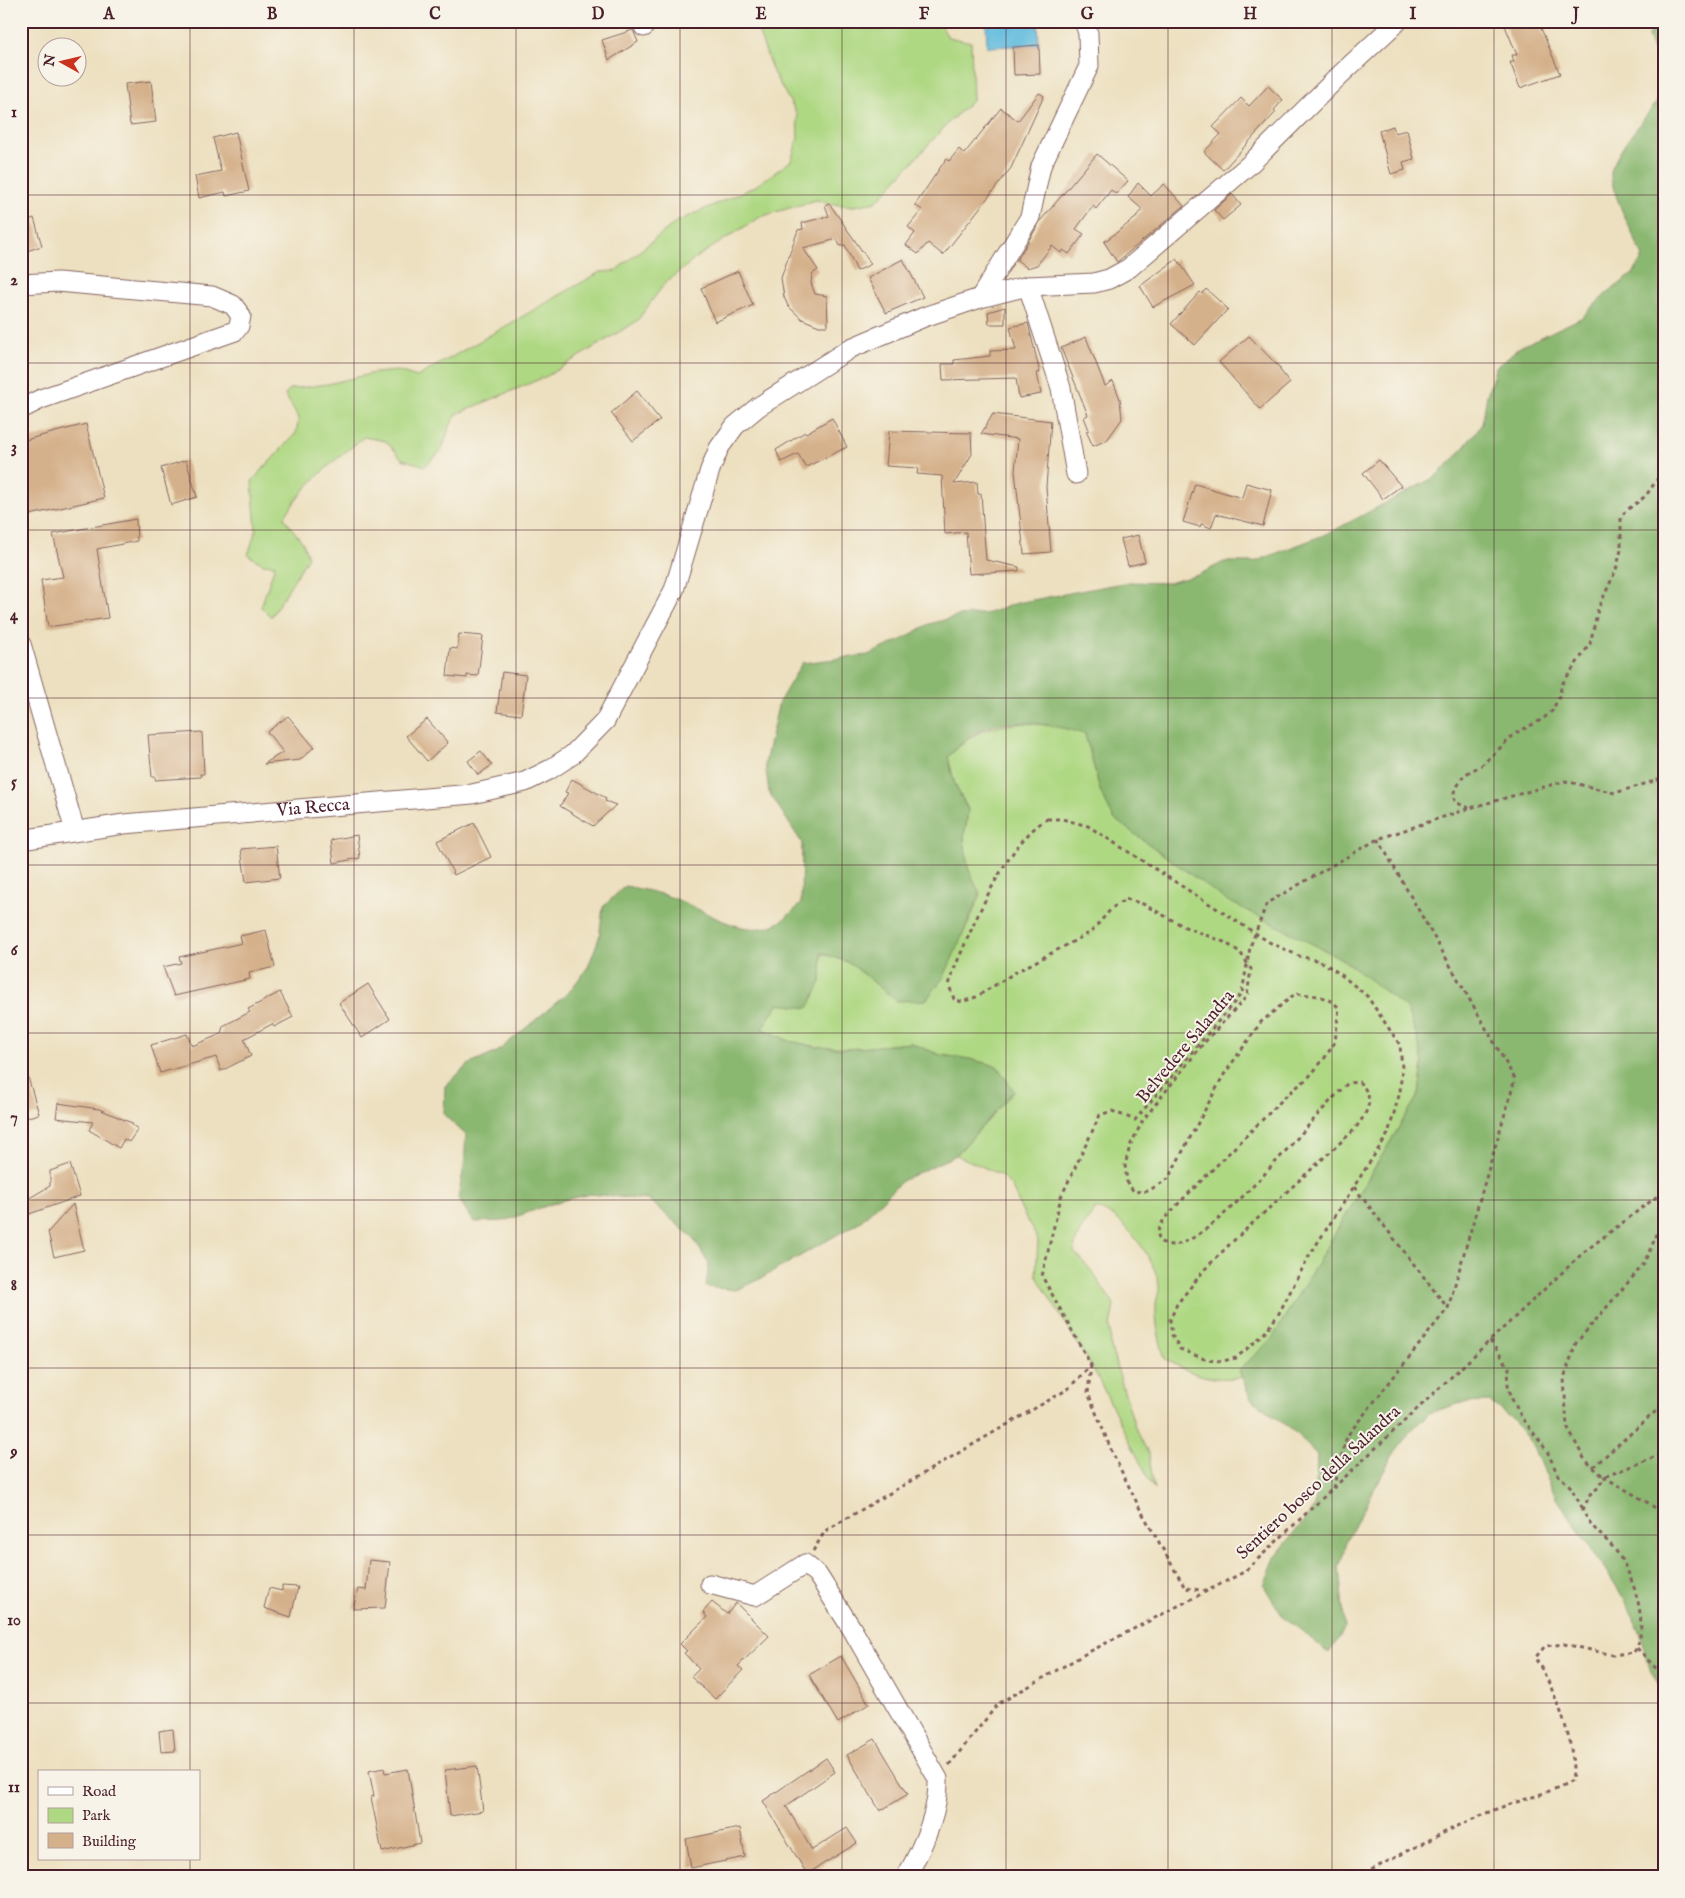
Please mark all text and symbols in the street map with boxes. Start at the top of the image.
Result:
text: A [103,5,116,25]
text: B [267,5,278,25]
text: C [429,5,441,25]
text: D [592,5,605,25]
text: E [755,5,767,25]
text: F [919,5,930,25]
text: G [1081,5,1094,25]
text: H [1243,5,1257,25]
text: I [1410,5,1417,25]
text: J [1571,5,1580,25]
north arrow [38,38,88,88]
text: N [40,53,60,69]
text: 1 [11,103,17,123]
text: 2 [10,271,18,291]
text: 3 [11,438,17,458]
text: 4 [10,606,19,626]
text: 5 [11,773,17,793]
street label: Via Recca [274,793,351,822]
text: 6 [11,941,19,961]
street label: Belvedere Salandra [1132,985,1240,1108]
text: 7 [10,1108,18,1128]
text: 8 [11,1276,17,1296]
street label: Sentiero bosco della Salandra [1232,1401,1406,1565]
text: 9 [10,1443,18,1463]
text: 10 [7,1611,21,1631]
legend [38,1770,200,1860]
text: 11 [8,1778,20,1798]
text: Road [82,1782,117,1801]
text: Park [82,1806,112,1825]
text: Building [82,1832,137,1851]

